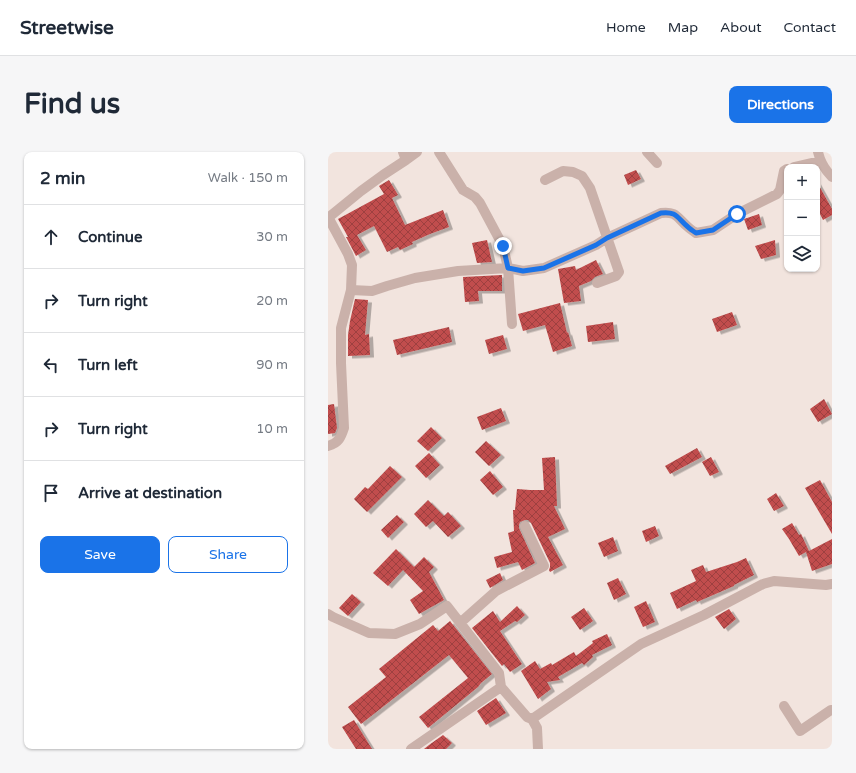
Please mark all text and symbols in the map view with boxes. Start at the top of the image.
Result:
text: Streetwise [20,17,114,39]
text: Home [606,19,646,36]
text: Map [668,19,698,36]
text: About [720,19,762,36]
text: Contact [784,19,836,36]
button: Directions [729,86,832,123]
text: Find us [24,87,120,121]
map controls [784,164,820,272]
button: + [784,164,820,200]
text: 2 min [40,168,85,189]
text: Walk · 150 m [208,170,288,186]
button: − [784,200,820,236]
route start [728,205,746,223]
icon: ahead [40,226,62,248]
text: Continue [78,228,142,246]
text: 30 m [256,229,288,245]
button: layers [784,236,820,272]
route end [494,237,512,255]
icon: right [40,290,62,312]
text: Turn right [78,292,148,310]
text: 20 m [256,293,288,309]
icon: left [40,354,62,376]
text: Turn left [78,356,138,374]
text: 90 m [256,357,288,373]
icon: right [40,418,62,440]
text: Turn right [78,420,148,438]
text: 10 m [256,421,288,437]
icon: arrive [40,482,62,504]
text: Arrive at destination [78,484,222,502]
button: Save [40,536,160,573]
button: Share [168,536,288,573]

